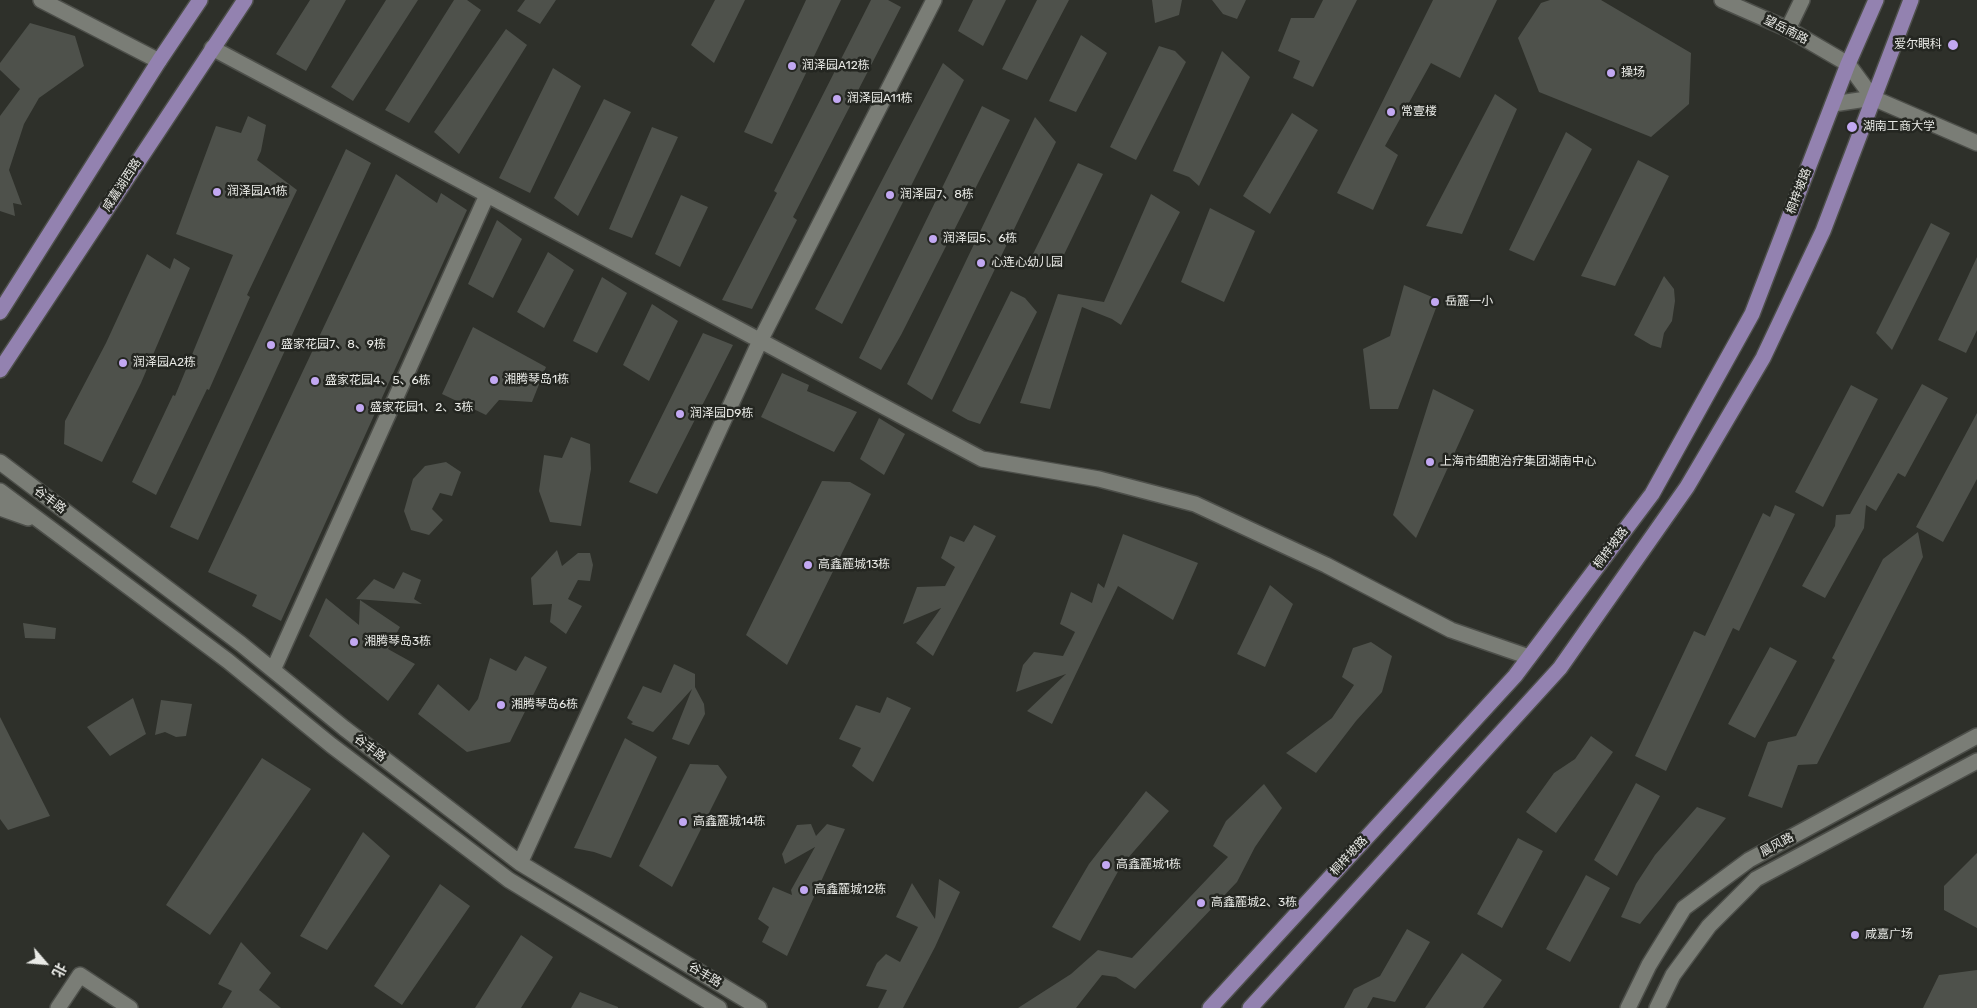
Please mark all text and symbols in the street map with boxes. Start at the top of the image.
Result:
street label: 望岳南路 [1761,13,1811,47]
place label: 爱尔眼科 [1894,38,1942,52]
marker: 爱尔眼科 [1946,38,1960,52]
place label: 润泽园A12栋 [802,59,870,73]
marker: 润泽园A12栋 [786,60,798,72]
place label: 操场 [1621,66,1645,80]
marker: 操场 [1605,67,1617,79]
place label: 润泽园A11栋 [847,92,913,106]
marker: 润泽园A11栋 [831,93,843,105]
place label: 常壹楼 [1401,105,1437,119]
marker: 常壹楼 [1385,106,1397,118]
marker: 湖南工商大学 [1845,120,1859,134]
place label: 湖南工商大学 [1863,120,1935,134]
street label: 咸嘉湖西路 [100,156,144,214]
street label: 桐梓坡路 [1784,166,1814,216]
place label: 润泽园A1栋 [227,185,288,199]
marker: 润泽园A1栋 [211,186,223,198]
place label: 润泽园7、8栋 [900,188,974,202]
marker: 润泽园7、8栋 [884,189,896,201]
place label: 润泽园5、6栋 [943,232,1017,246]
marker: 润泽园5、6栋 [927,233,939,245]
place label: 心连心幼儿园 [991,256,1063,270]
marker: 心连心幼儿园 [975,257,987,269]
place label: 岳麓一小 [1445,295,1493,309]
marker: 岳麓一小 [1429,296,1441,308]
place label: 盛家花园7、8、9栋 [281,338,386,352]
marker: 盛家花园7、8、9栋 [265,339,277,351]
place label: 润泽园A2栋 [133,356,196,370]
marker: 润泽园A2栋 [117,357,129,369]
place label: 湘腾琴岛1栋 [504,373,569,387]
place label: 盛家花园4、5、6栋 [325,374,431,388]
marker: 湘腾琴岛1栋 [488,374,500,386]
marker: 盛家花园4、5、6栋 [309,375,321,387]
place label: 盛家花园1、2、3栋 [370,401,473,415]
marker: 盛家花园1、2、3栋 [354,402,366,414]
place label: 润泽园D9栋 [690,407,753,421]
marker: 润泽园D9栋 [674,408,686,420]
place label: 上海市细胞治疗集团湖南中心 [1440,455,1596,469]
marker: 上海市细胞治疗集团湖南中心 [1424,456,1436,468]
street label: 谷丰路 [31,483,69,517]
street label: 桐梓坡路 [1591,524,1631,572]
place label: 高鑫麓城13栋 [818,558,890,572]
marker: 高鑫麓城13栋 [802,559,814,571]
place label: 湘腾琴岛3栋 [364,635,431,649]
marker: 湘腾琴岛3栋 [348,636,360,648]
place label: 湘腾琴岛6栋 [511,698,578,712]
marker: 湘腾琴岛6栋 [495,699,507,711]
street label: 谷丰路 [351,731,389,765]
place label: 高鑫麓城14栋 [693,815,766,829]
marker: 高鑫麓城14栋 [677,816,689,828]
street label: 晨风路 [1758,830,1796,860]
street label: 桐梓坡路 [1327,834,1371,878]
place label: 高鑫麓城1栋 [1116,858,1181,872]
marker: 高鑫麓城1栋 [1100,859,1112,871]
place label: 高鑫麓城12栋 [814,883,886,897]
marker: 高鑫麓城12栋 [798,884,810,896]
place label: 高鑫麓城2、3栋 [1211,896,1297,910]
marker: 高鑫麓城2、3栋 [1195,897,1207,909]
place label: 咸嘉广场 [1865,928,1913,942]
marker: 咸嘉广场 [1849,929,1861,941]
north arrow [20,938,70,988]
text: 北 [48,960,70,980]
street label: 谷丰路 [686,960,724,990]

